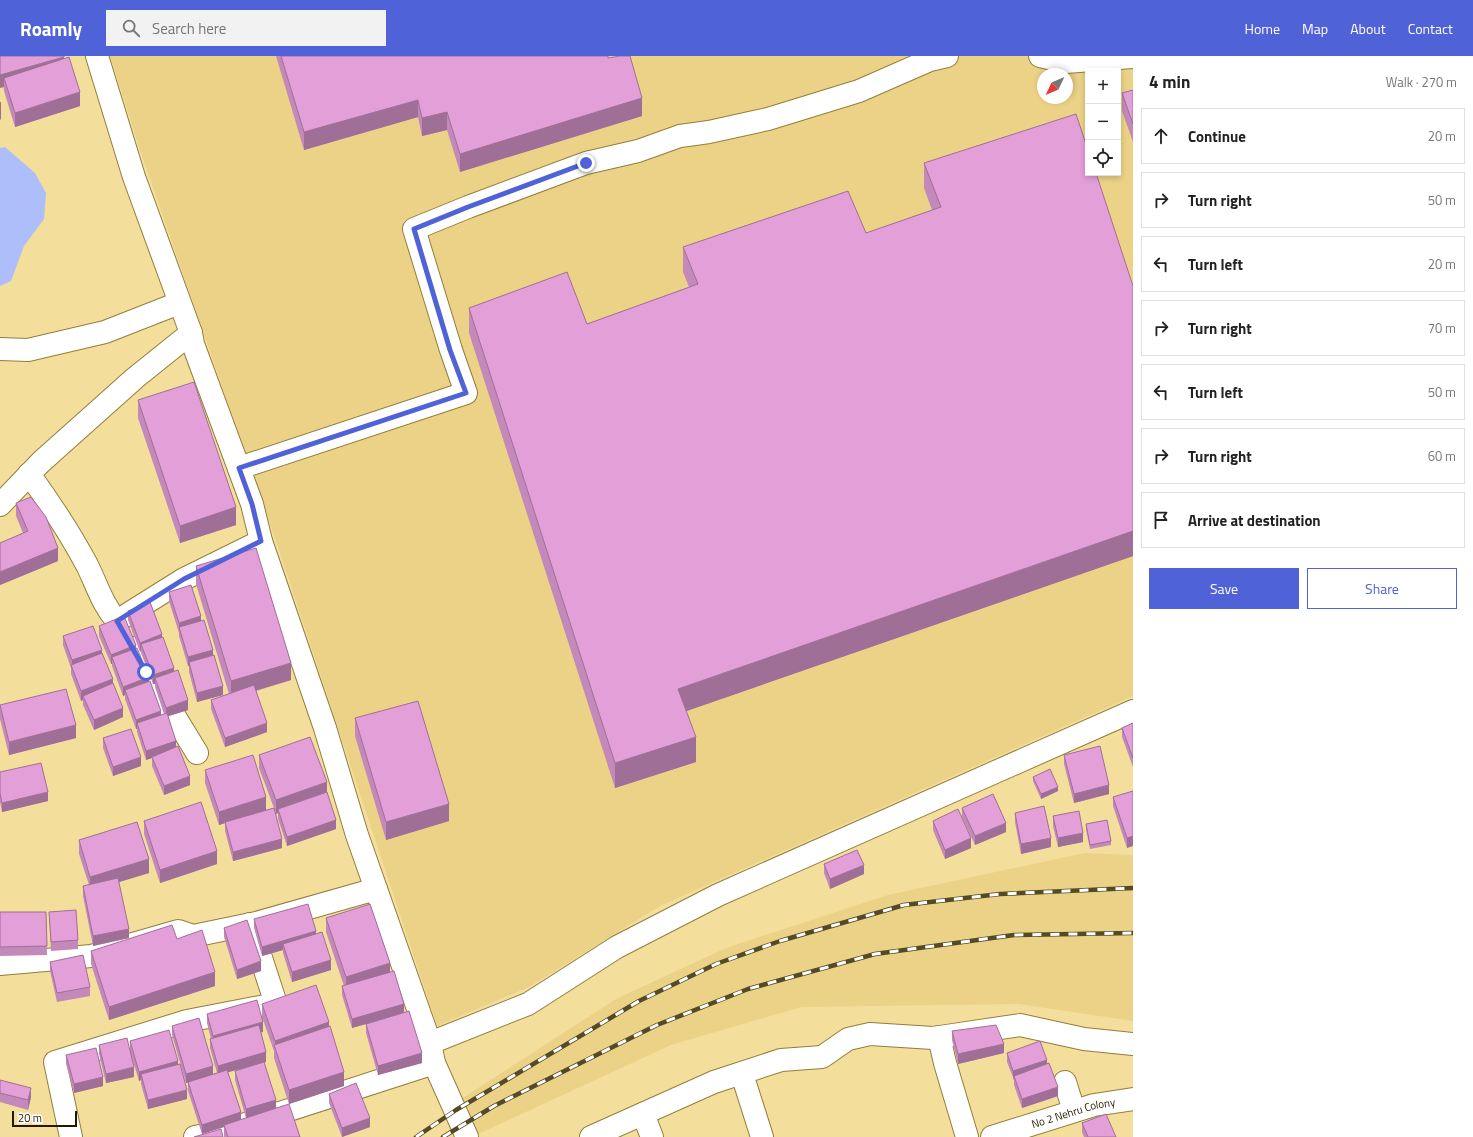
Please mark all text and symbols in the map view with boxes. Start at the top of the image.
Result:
search box [106,10,386,46]
text: Roamly [20,14,82,43]
icon: search [120,17,142,39]
text: Search here [152,17,226,40]
text: Home [1245,18,1280,39]
text: Map [1302,18,1328,39]
text: About [1350,18,1386,39]
text: Contact [1408,18,1453,39]
north arrow [1037,68,1073,104]
map controls [1085,68,1121,176]
button: + [1085,68,1121,104]
text: 4 min [1149,69,1190,95]
text: Walk · 270 m [1386,72,1457,92]
button: − [1085,104,1121,140]
icon: ahead [1150,125,1172,147]
text: Continue [1188,125,1246,148]
text: 20 m [1428,126,1456,146]
button: locate [1085,140,1121,176]
route end [577,154,595,172]
icon: right [1150,189,1172,211]
text: Turn right [1188,189,1252,212]
text: 50 m [1428,190,1456,210]
icon: left [1150,253,1172,275]
text: Turn left [1188,253,1243,276]
text: 20 m [1428,254,1456,274]
icon: right [1150,317,1172,339]
text: Turn right [1188,317,1252,340]
text: 70 m [1428,318,1456,338]
icon: left [1150,381,1172,403]
text: Turn left [1188,381,1243,404]
text: 50 m [1428,382,1456,402]
icon: right [1150,445,1172,467]
text: Turn right [1188,445,1252,468]
text: 60 m [1428,446,1456,466]
icon: arrive [1150,509,1172,531]
text: Arrive at destination [1188,509,1321,532]
button: Save [1149,568,1299,609]
button: Share [1307,568,1457,609]
route start [137,663,155,681]
street label: No 2 Nehru Colony [1029,1094,1117,1132]
scale bar [12,1109,77,1128]
text: 20 m [18,1110,42,1126]

